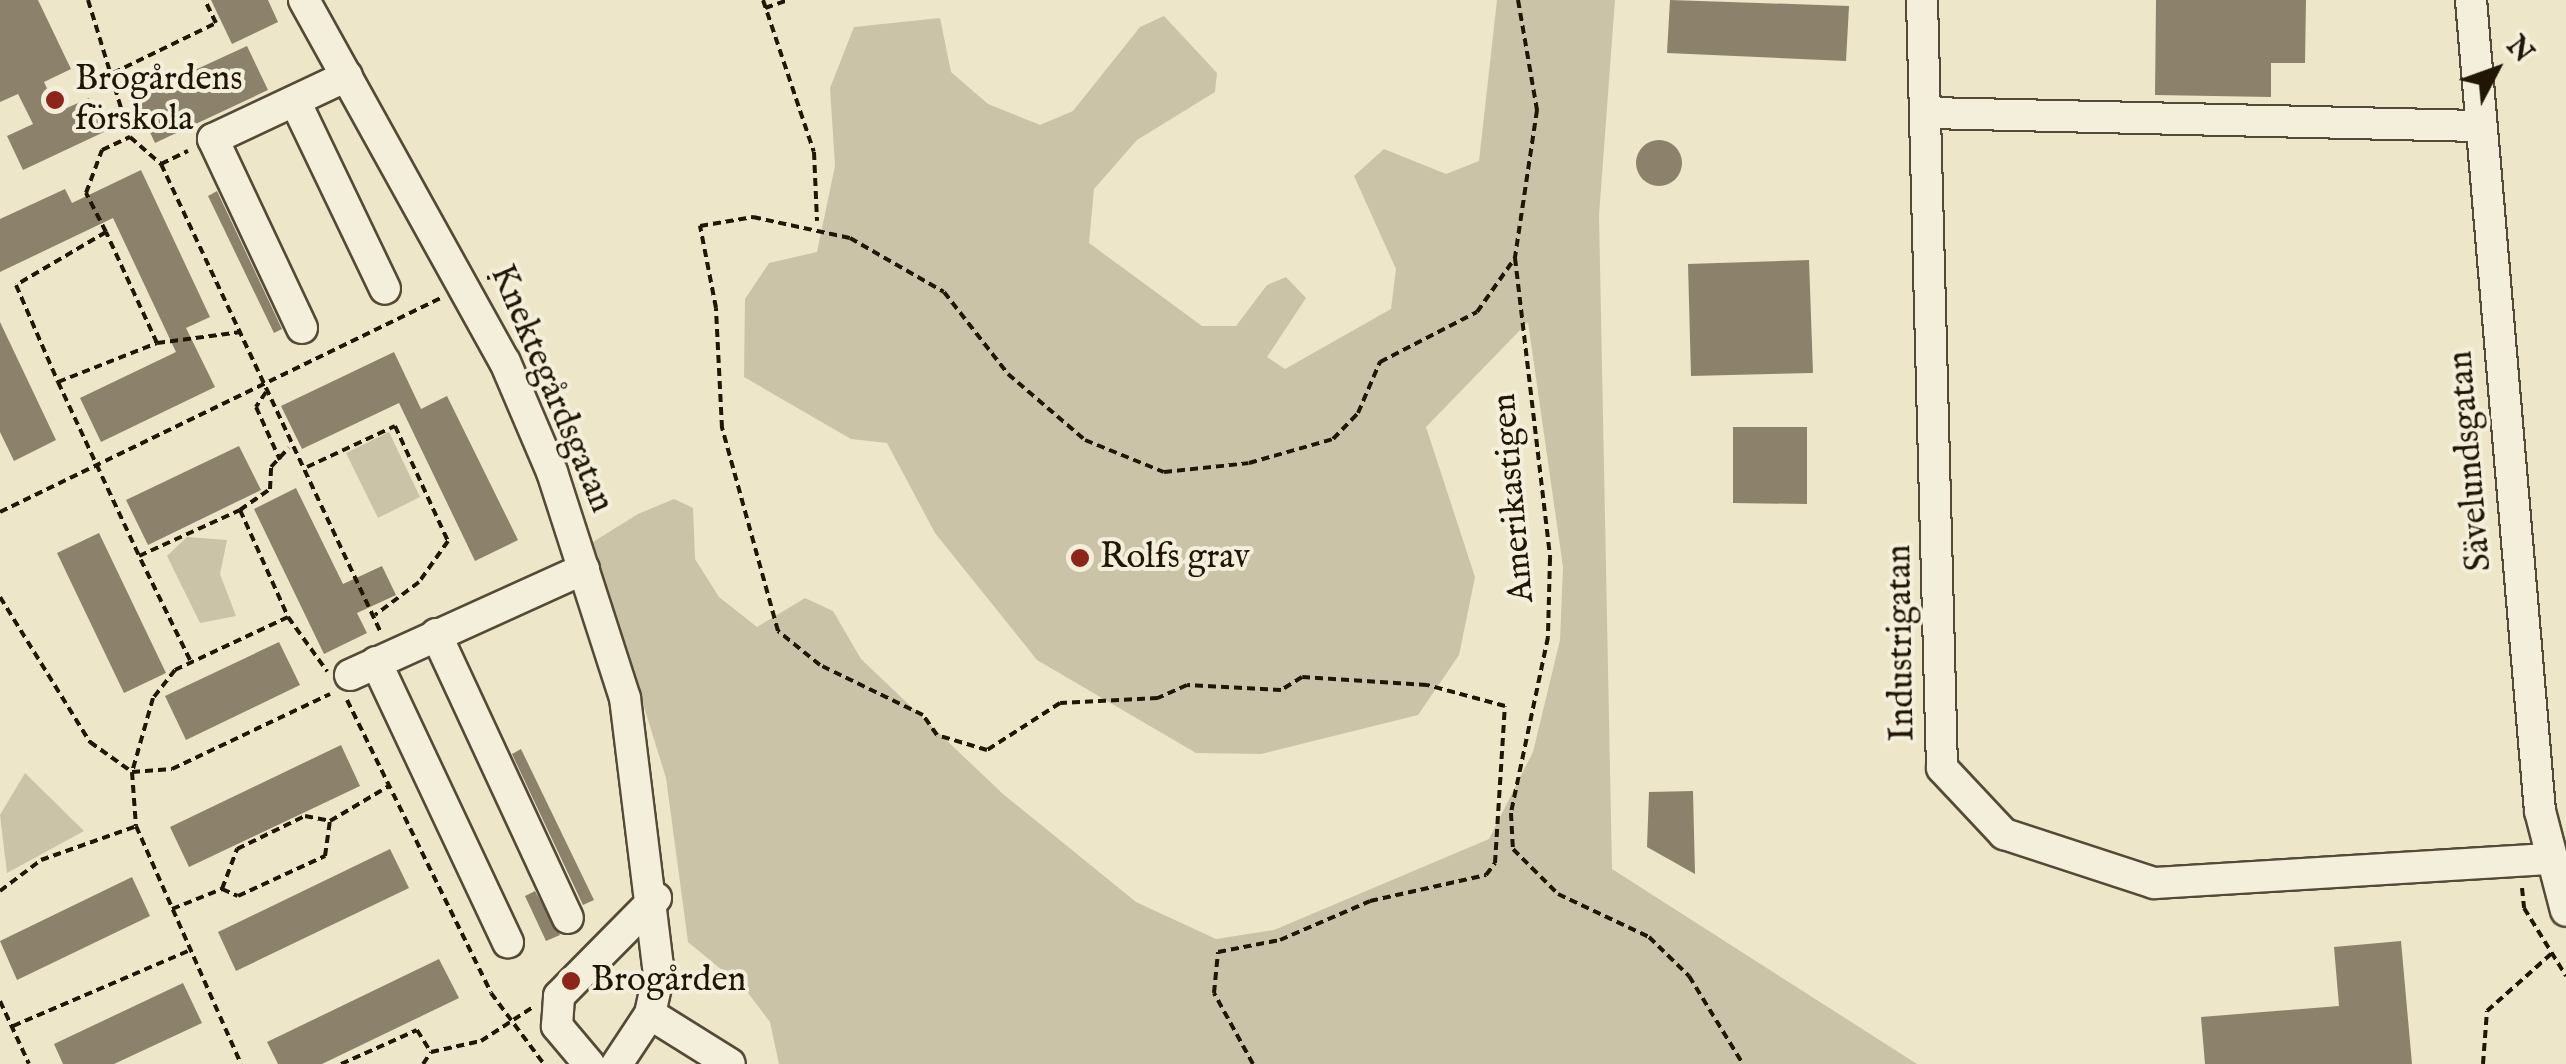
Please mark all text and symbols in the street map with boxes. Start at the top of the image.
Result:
north arrow [2446,20,2546,120]
text: N [2498,29,2540,71]
place label: Brogårdens förskola [75,59,243,141]
marker: Brogårdens förskola [44,89,66,111]
street label: Knektegårdsgatan [480,259,622,519]
street label: Sävelundsgatan [2440,349,2502,573]
street label: Amerikastigen [1484,392,1544,604]
place label: Rolfs grav [1100,537,1250,579]
street label: Industrigatan [1879,544,1925,742]
marker: Rolfs grav [1069,547,1091,569]
place label: Brogården [591,960,746,1002]
marker: Brogården [560,970,582,992]

